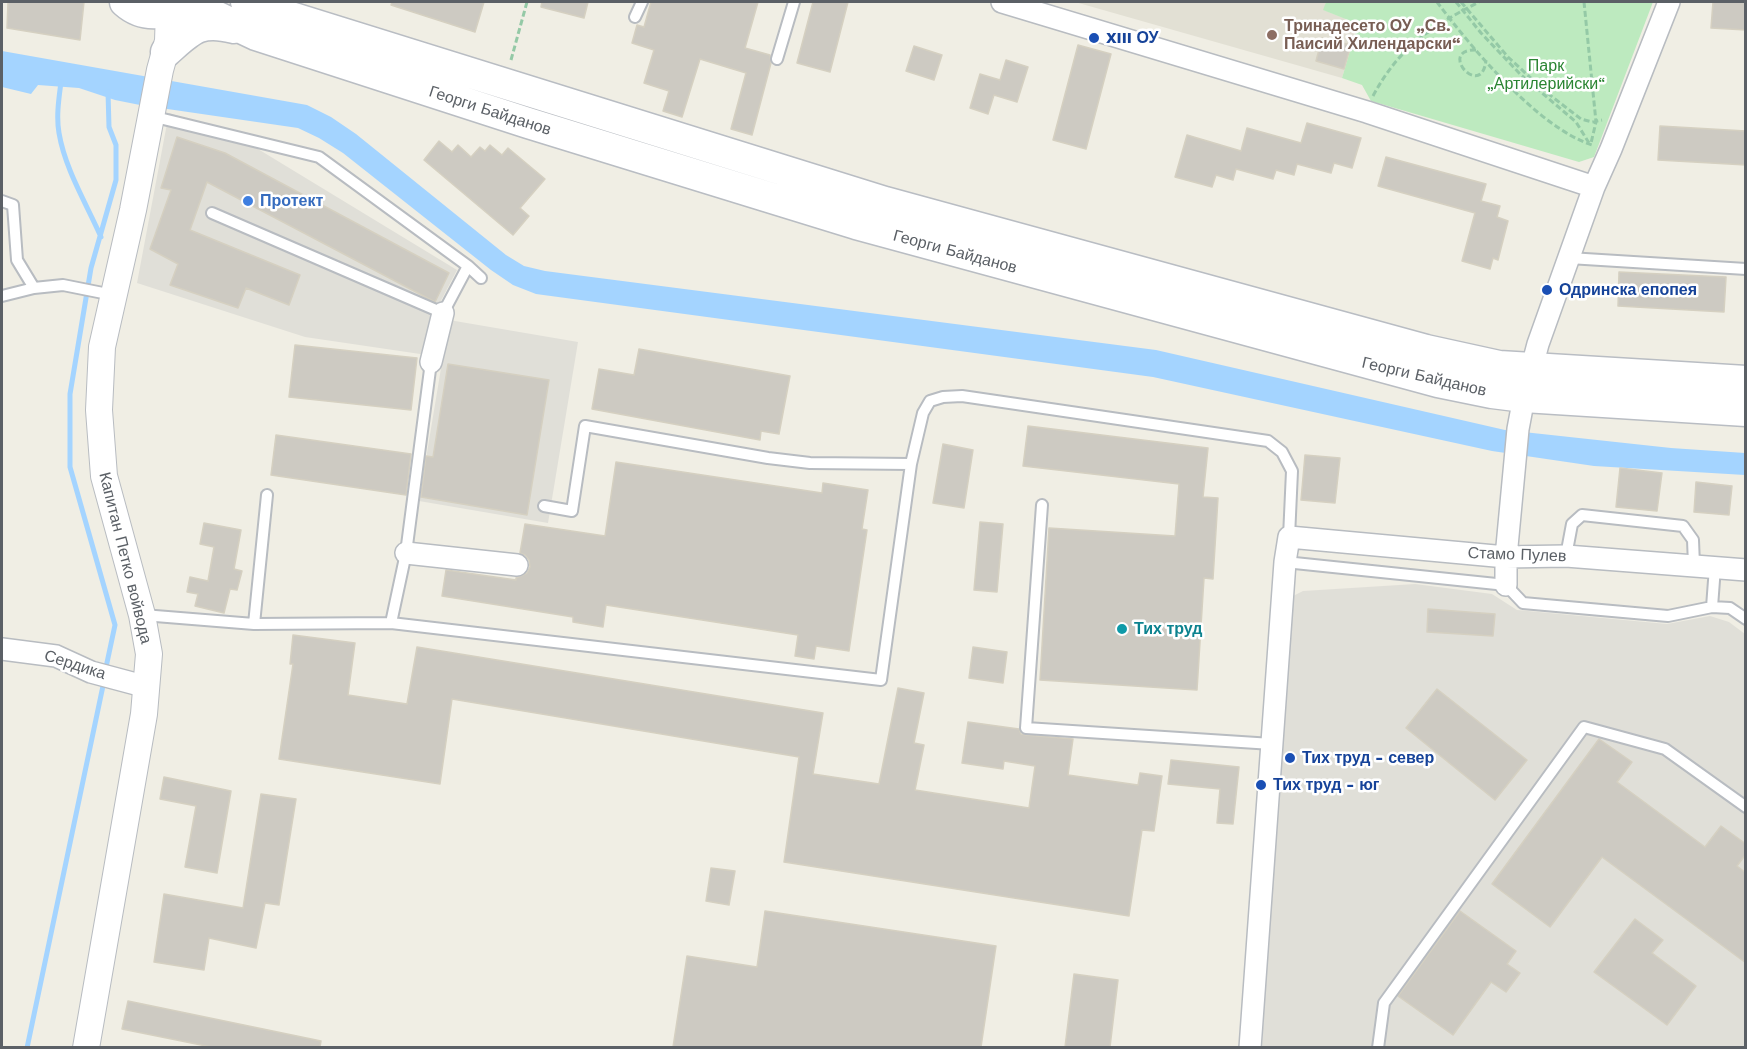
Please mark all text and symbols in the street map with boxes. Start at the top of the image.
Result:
place label: Тринадесето ОУ „Св. Паисий Хилендарски“ [1284,16,1461,54]
place label: XIII ОУ [1106,28,1158,48]
marker: Тринадесето ОУ „Св. Паисий Хилендарски“ [1265,28,1279,42]
marker: XIII ОУ [1087,31,1101,45]
park label: Парк „Артилерийски“ [1487,56,1605,94]
street label: Георги Байданов [426,82,554,140]
place label: Протект [260,191,323,211]
marker: Протект [241,194,255,208]
street label: Георги Байданов [891,226,1019,278]
place label: Одринска епопея [1559,280,1697,300]
marker: Одринска епопея [1540,283,1554,297]
street label: Георги Байданов [1360,353,1488,401]
street label: Капитан Петко войвода [94,470,156,646]
street label: Стамо Пулев [1467,544,1567,566]
place label: Тих труд [1134,619,1203,639]
marker: Тих труд [1115,622,1129,636]
street label: Сердика [42,646,108,684]
place label: Тих труд - север [1302,748,1434,768]
marker: Тих труд - север [1283,751,1297,765]
place label: Тих труд - юг [1273,775,1379,795]
marker: Тих труд - юг [1254,778,1268,792]

